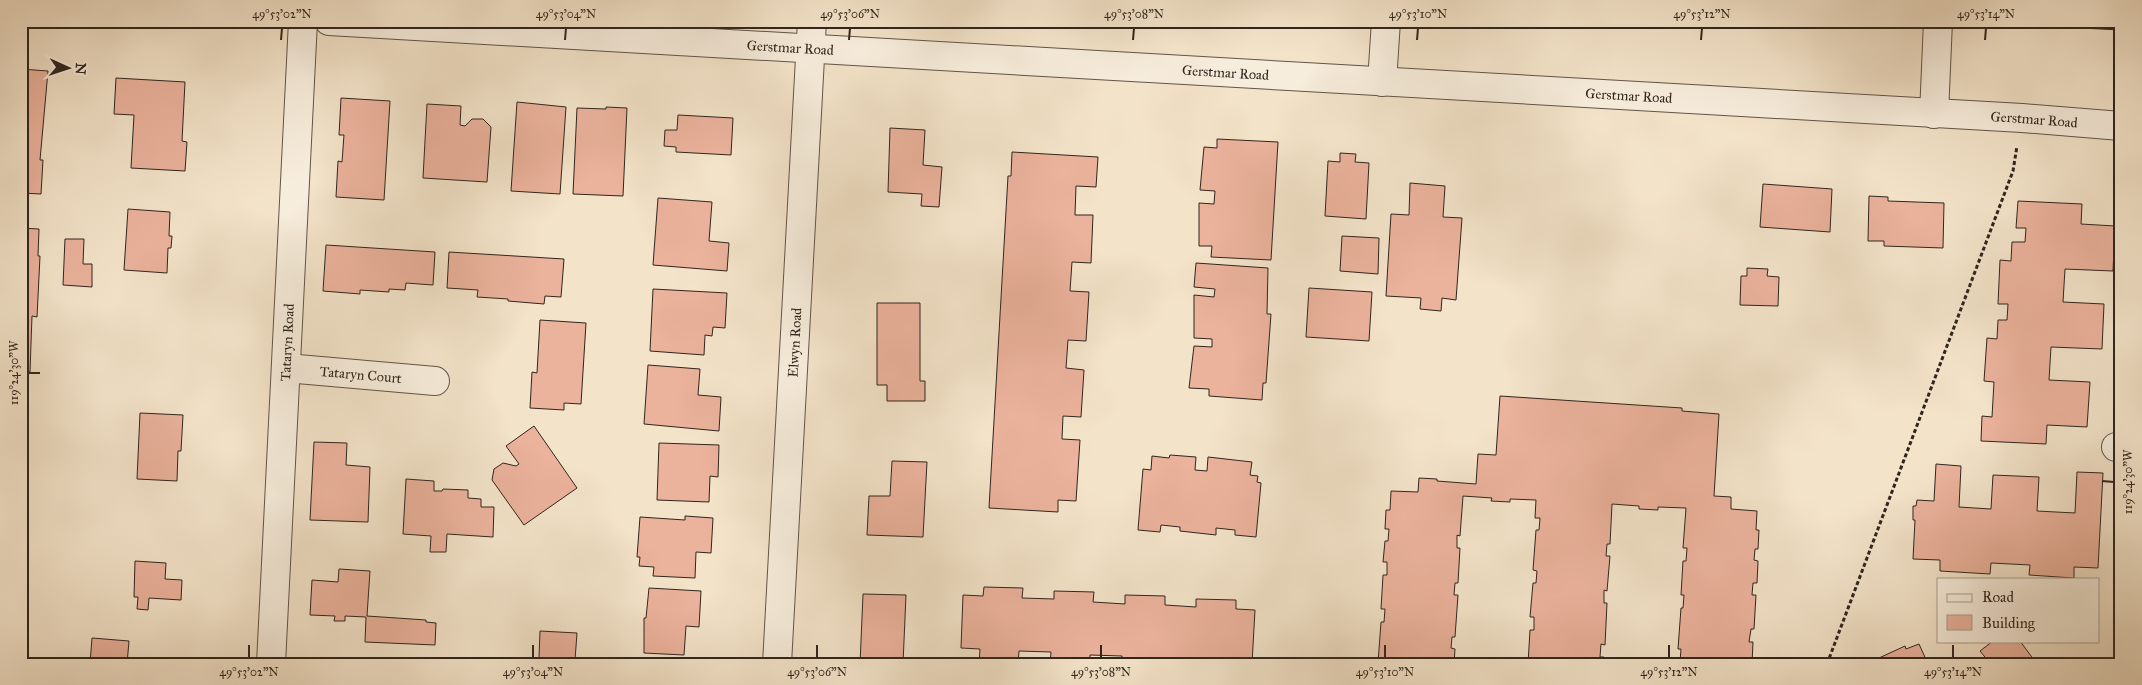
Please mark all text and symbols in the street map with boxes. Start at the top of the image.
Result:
text: 49°53'02"N [252,7,312,21]
text: 49°53'04"N [536,7,596,21]
text: 49°53'06"N [820,7,880,21]
text: 49°53'08"N [1104,7,1164,21]
text: 49°53'10"N [1389,7,1447,21]
text: 49°53'12"N [1673,7,1731,21]
text: 49°53'14"N [1957,7,2015,21]
street label: Gerstmar Road [746,37,834,59]
north arrow [42,42,92,92]
text: N [72,62,89,75]
street label: Gerstmar Road [1181,62,1270,84]
street label: Gerstmar Road [1585,85,1673,107]
street label: Gerstmar Road [1990,108,2078,131]
street label: Tataryn Road [277,303,298,382]
street label: Elwyn Road [785,307,805,378]
text: 119°24'30"W [7,340,21,405]
street label: Tataryn Court [319,363,402,387]
text: 119°24'30"W [2121,449,2135,514]
legend [1937,578,2100,642]
text: Road [1982,588,2014,606]
text: Building [1982,614,2036,632]
text: 49°53'02"N [219,665,279,679]
text: 49°53'04"N [503,665,563,679]
text: 49°53'06"N [787,665,847,679]
text: 49°53'08"N [1071,665,1131,679]
text: 49°53'10"N [1356,665,1414,679]
text: 49°53'12"N [1640,665,1698,679]
text: 49°53'14"N [1924,665,1982,679]

